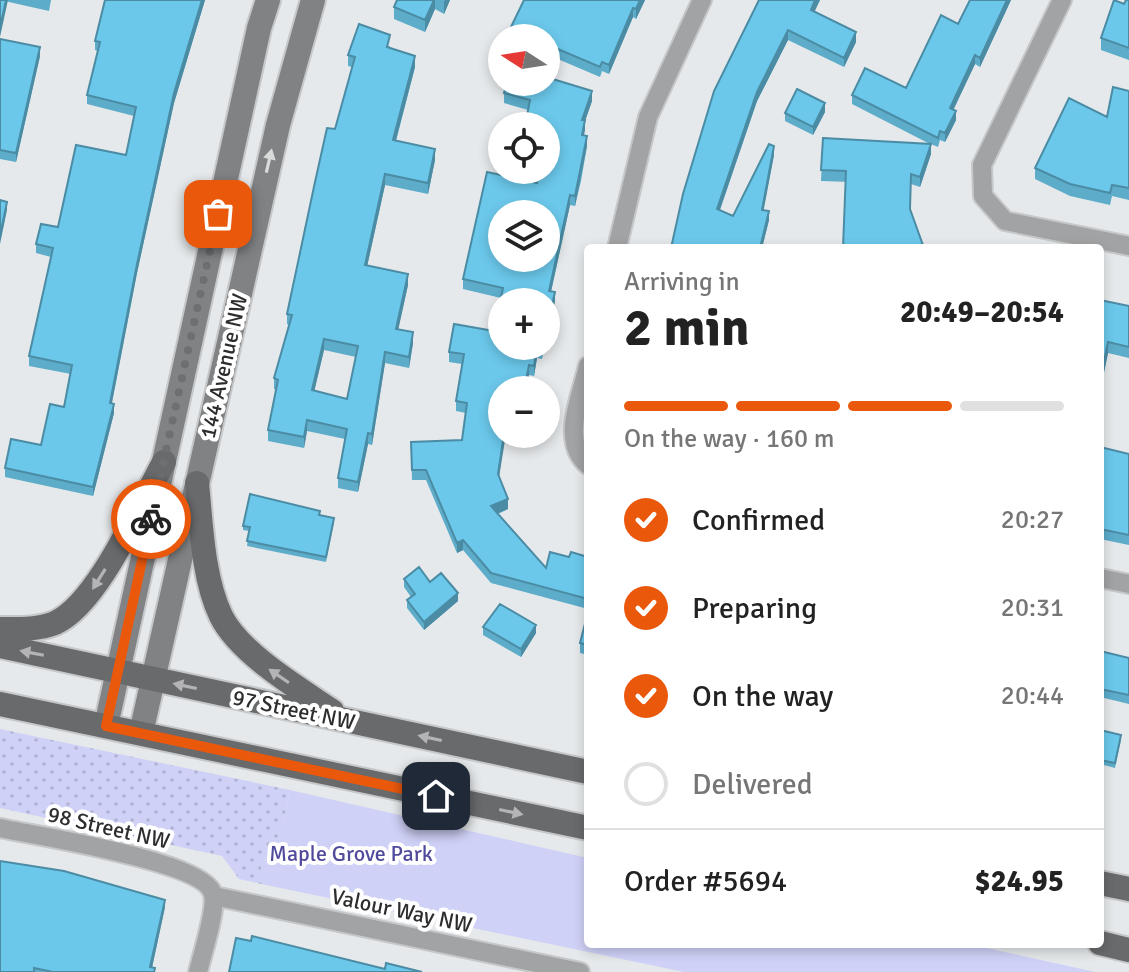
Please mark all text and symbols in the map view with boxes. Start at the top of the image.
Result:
north arrow [488,24,560,96]
map controls [488,24,560,448]
button: locate [488,112,560,184]
one-way arrow [264,149,276,174]
pin [184,180,252,248]
icon: bag [196,192,240,236]
button: layers [488,200,560,272]
text: Arriving in [624,266,740,298]
button: + [488,288,560,360]
street label: 144 Avenue NW [194,291,253,441]
text: 20:49–20:54 [900,294,1064,331]
text: 2 min [624,296,750,360]
button: − [488,376,560,448]
text: On the way · 160 m [624,423,834,455]
courier [111,479,191,559]
icon: bike [129,497,173,541]
icon: check [624,498,668,542]
text: Confirmed [692,502,825,539]
text: 20:27 [1001,504,1064,536]
one-way arrow [91,569,106,590]
icon: check [624,586,668,630]
text: Preparing [692,590,817,627]
text: 20:31 [1001,592,1064,624]
one-way arrow [19,646,44,658]
one-way arrow [268,668,289,683]
icon: check [624,674,668,718]
text: On the way [692,678,833,715]
one-way arrow [172,679,197,691]
text: 20:44 [1001,680,1064,712]
street label: 97 Street NW [230,683,358,736]
one-way arrow [417,731,442,743]
pin [402,762,470,830]
text: Delivered [692,766,813,803]
icon: home [414,774,458,818]
street label: 98 Street NW [45,800,173,855]
one-way arrow [499,806,524,819]
park label: Maple Grove Park [269,840,433,867]
text: Order #5694 [624,863,787,900]
text: $24.95 [974,863,1064,900]
street label: Valour Way NW [329,882,475,939]

